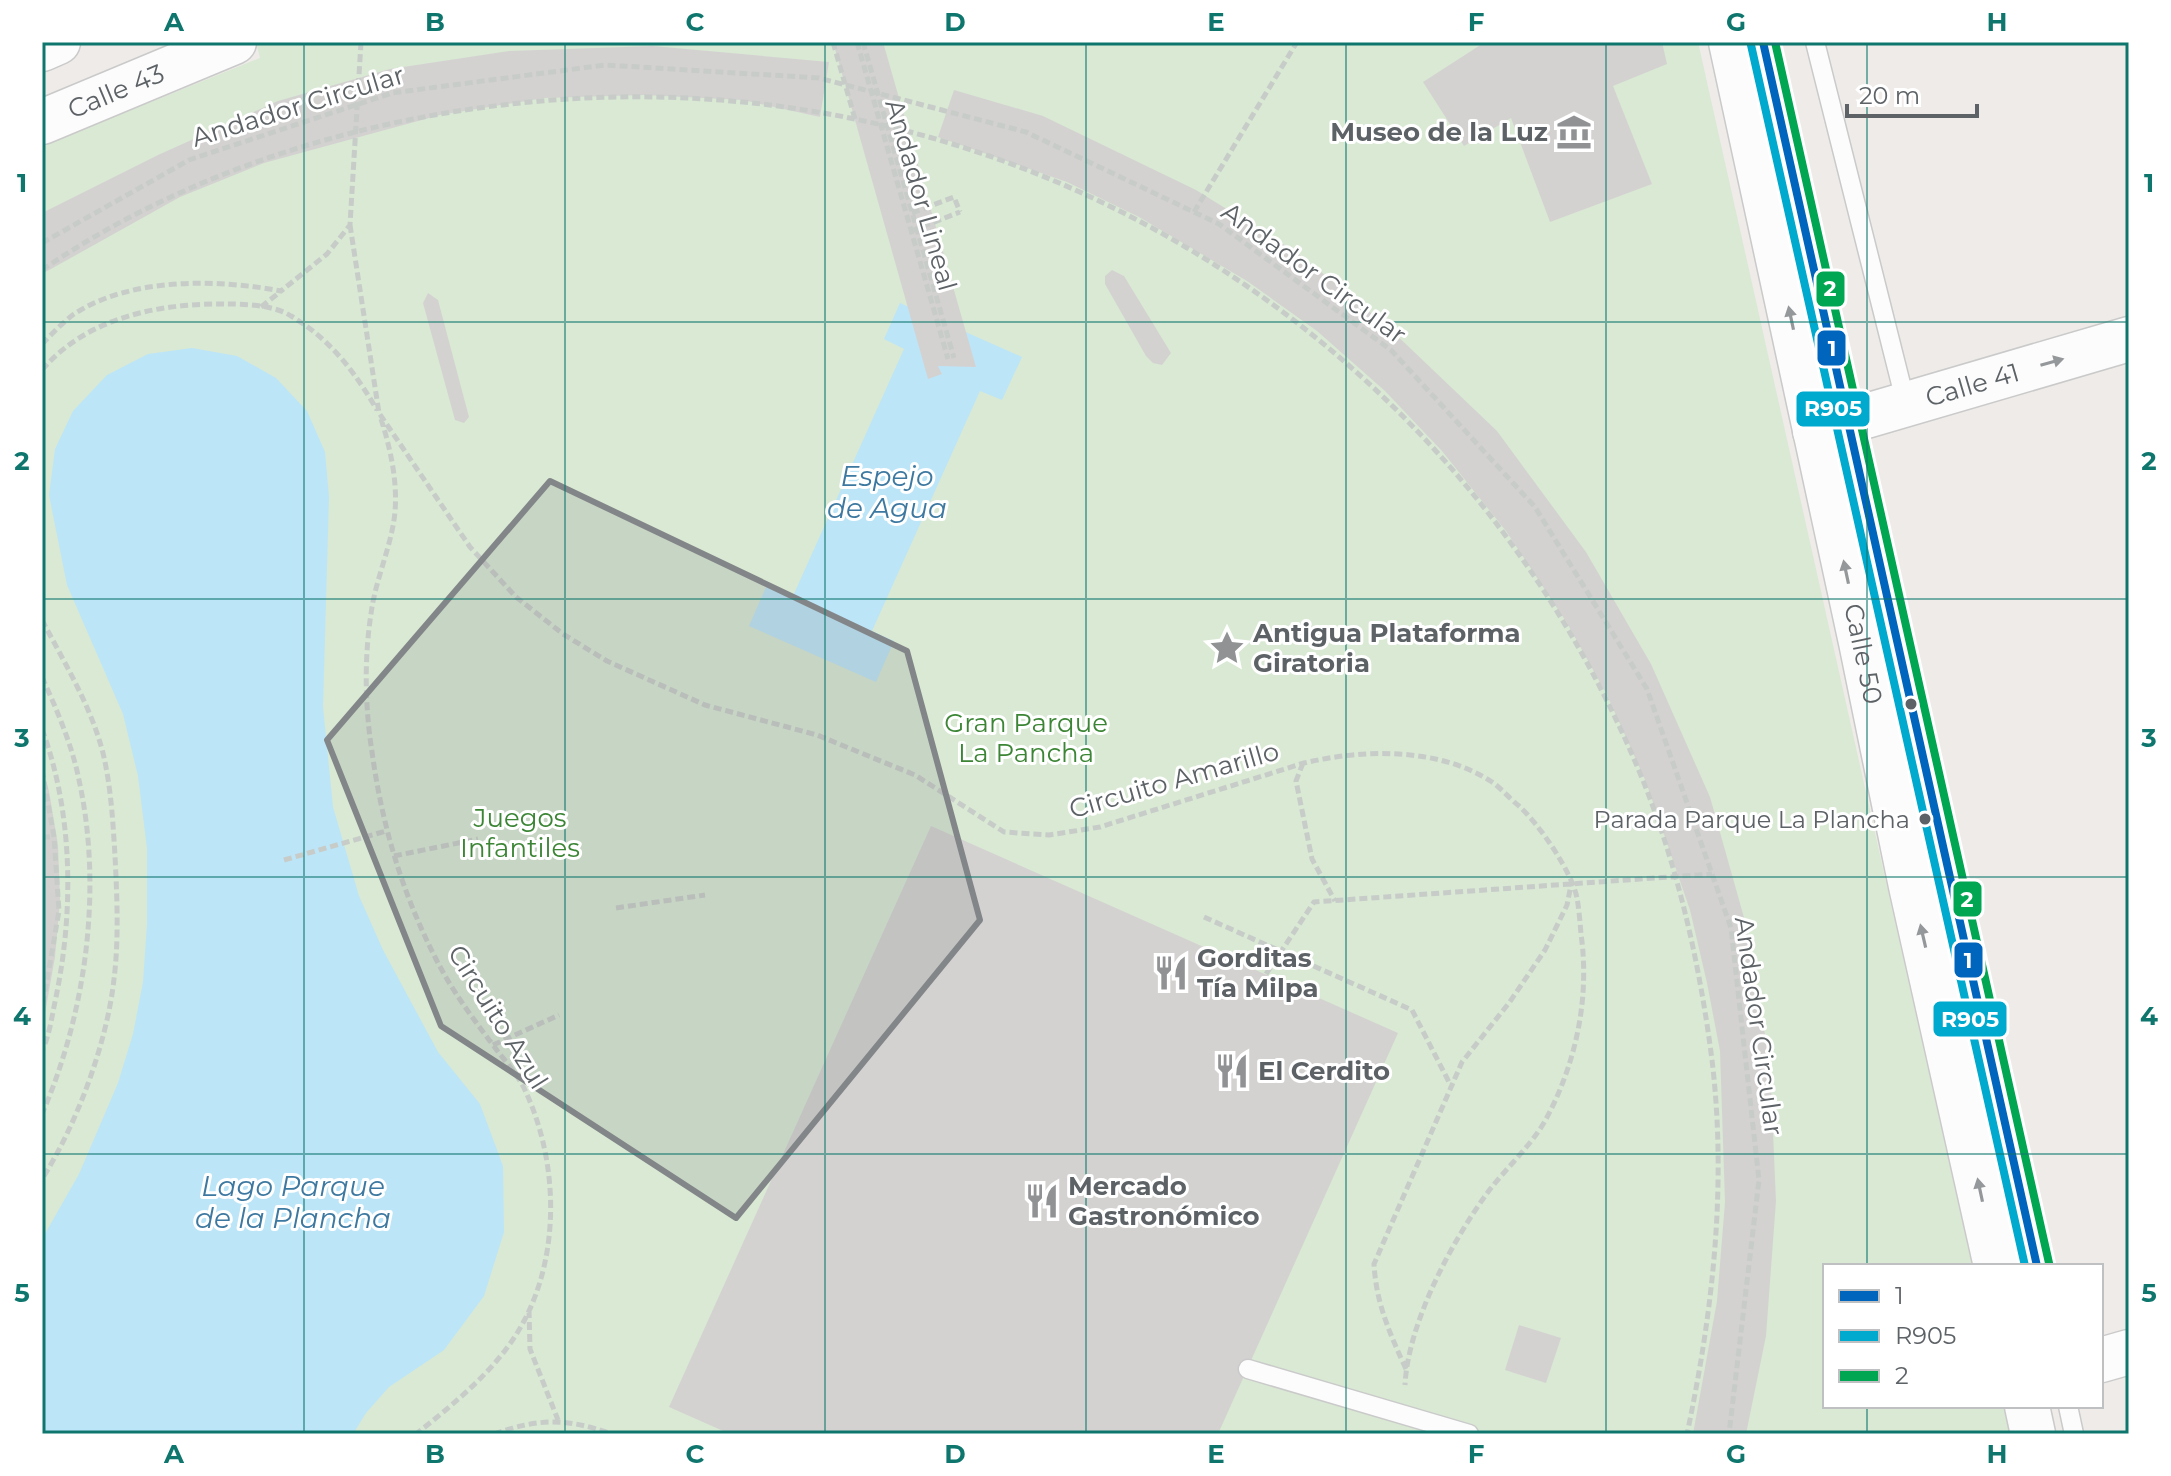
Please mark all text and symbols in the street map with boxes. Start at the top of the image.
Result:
text: A [163,6,185,38]
text: B [425,6,445,38]
text: C [686,6,705,38]
text: D [944,6,966,38]
text: E [1207,6,1225,38]
text: F [1468,6,1484,38]
text: G [1726,6,1746,38]
text: H [1986,6,2008,38]
street label: Calle 43 [63,57,169,126]
street label: Andador Circular [188,58,408,154]
scale bar [1847,68,1977,118]
text: 20 m [1859,81,1920,110]
street label: Andador Lineal [878,95,964,295]
museum icon: Museo de la Luz [1555,113,1593,151]
place label: Museo de la Luz [1330,116,1548,148]
text: 1 [17,167,27,199]
text: 1 [2144,167,2154,199]
street label: Andador Circular [1215,195,1413,351]
line badge: 2 [1815,270,1846,308]
text: 2 [1824,275,1837,302]
one-way arrow [1784,305,1797,330]
line badge: 1 [1816,329,1847,367]
text: 1 [1828,335,1836,362]
one-way arrow [2040,355,2064,368]
street label: Calle 41 [1922,356,2023,414]
line badge: R905 [1795,390,1871,428]
text: R905 [1804,395,1862,422]
text: 2 [14,445,30,477]
text: 2 [2141,445,2157,477]
water label: Espejo de Agua [827,459,947,525]
one-way arrow [1839,559,1852,584]
street label: Calle 50 [1837,601,1889,707]
place label: Antigua Plataforma Giratoria [1252,617,1521,679]
place icon: Antigua Plataforma Giratoria [1208,629,1246,667]
unlabelled marker [1903,696,1919,712]
park label: Gran Parque La Pancha [944,707,1108,769]
text: 3 [13,722,30,754]
text: 3 [2140,722,2157,754]
street label: Circuito Amarillo [1065,735,1283,825]
park label: Juegos Infantiles [460,802,580,864]
place label: Parada Parque La Plancha [1594,805,1910,834]
marker: Parada Parque La Plancha [1917,811,1933,827]
line badge: 2 [1952,880,1983,918]
text: 2 [1961,886,1974,913]
street label: Andador Circular [1728,914,1790,1138]
one-way arrow [1916,923,1928,948]
street label: Circuito Azul [441,939,555,1095]
line badge: 1 [1953,941,1984,979]
place label: Gorditas Tía Milpa [1197,942,1319,1004]
text: 1 [1964,947,1972,974]
restaurant icon: Gorditas Tía Milpa [1152,954,1190,992]
text: 4 [13,1000,31,1032]
line badge: R905 [1932,1000,2008,1038]
text: 4 [2140,1000,2158,1032]
text: R905 [1941,1006,1999,1033]
restaurant icon: El Cerdito [1213,1052,1251,1090]
place label: El Cerdito [1258,1055,1390,1087]
water label: Lago Parque de la Plancha [195,1169,391,1235]
place label: Mercado Gastronómico [1068,1170,1260,1232]
one-way arrow [1973,1177,1986,1202]
restaurant icon: Mercado Gastronómico [1023,1182,1061,1220]
legend [1823,1264,2103,1408]
text: 5 [14,1277,30,1309]
text: 5 [2141,1277,2157,1309]
text: 1 [1895,1281,1904,1310]
text: R905 [1895,1321,1956,1350]
text: 2 [1895,1361,1909,1390]
text: A [163,1438,185,1470]
text: B [425,1438,445,1470]
text: C [686,1438,705,1470]
text: D [944,1438,966,1470]
text: E [1207,1438,1225,1470]
text: F [1468,1438,1484,1470]
text: G [1726,1438,1746,1470]
text: H [1986,1438,2008,1470]

